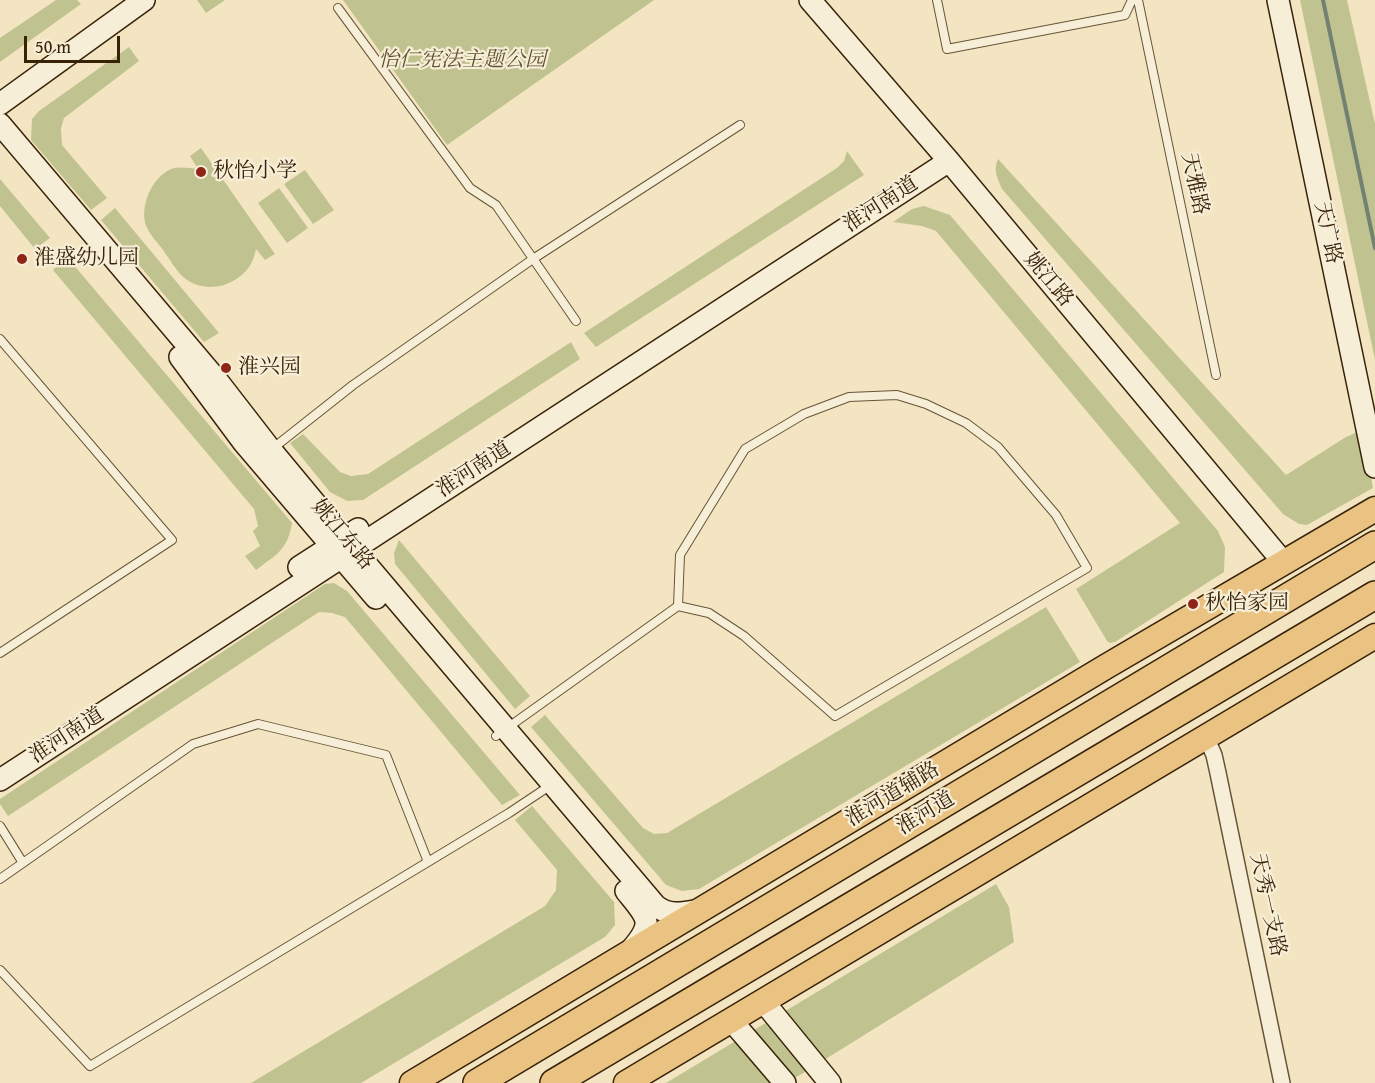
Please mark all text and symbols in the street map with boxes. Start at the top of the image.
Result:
scale bar [27,24,123,62]
text: 50 m [35,33,71,60]
park label: 怡仁宪法主题公园 [378,48,546,74]
street label: 天雅路 [1175,151,1213,217]
place label: 秋怡小学 [213,159,297,185]
marker: 秋怡小学 [194,165,208,179]
street label: 淮河南道 [839,172,923,238]
street label: 天广路 [1308,200,1346,266]
place label: 淮盛幼儿园 [34,246,139,272]
street label: 姚江路 [1018,248,1078,312]
marker: 淮盛幼儿园 [15,252,29,266]
place label: 淮兴园 [238,355,301,381]
marker: 淮兴园 [219,361,233,375]
street label: 淮河南道 [432,437,516,503]
street label: 姚江东路 [305,495,379,575]
place label: 秋怡家园 [1205,591,1289,617]
marker: 秋怡家园 [1186,597,1200,611]
street label: 淮河南道 [25,703,109,769]
street label: 淮河道辅路 [842,757,944,833]
street label: 淮河道 [893,787,959,841]
street label: 天秀一支路 [1244,851,1290,959]

